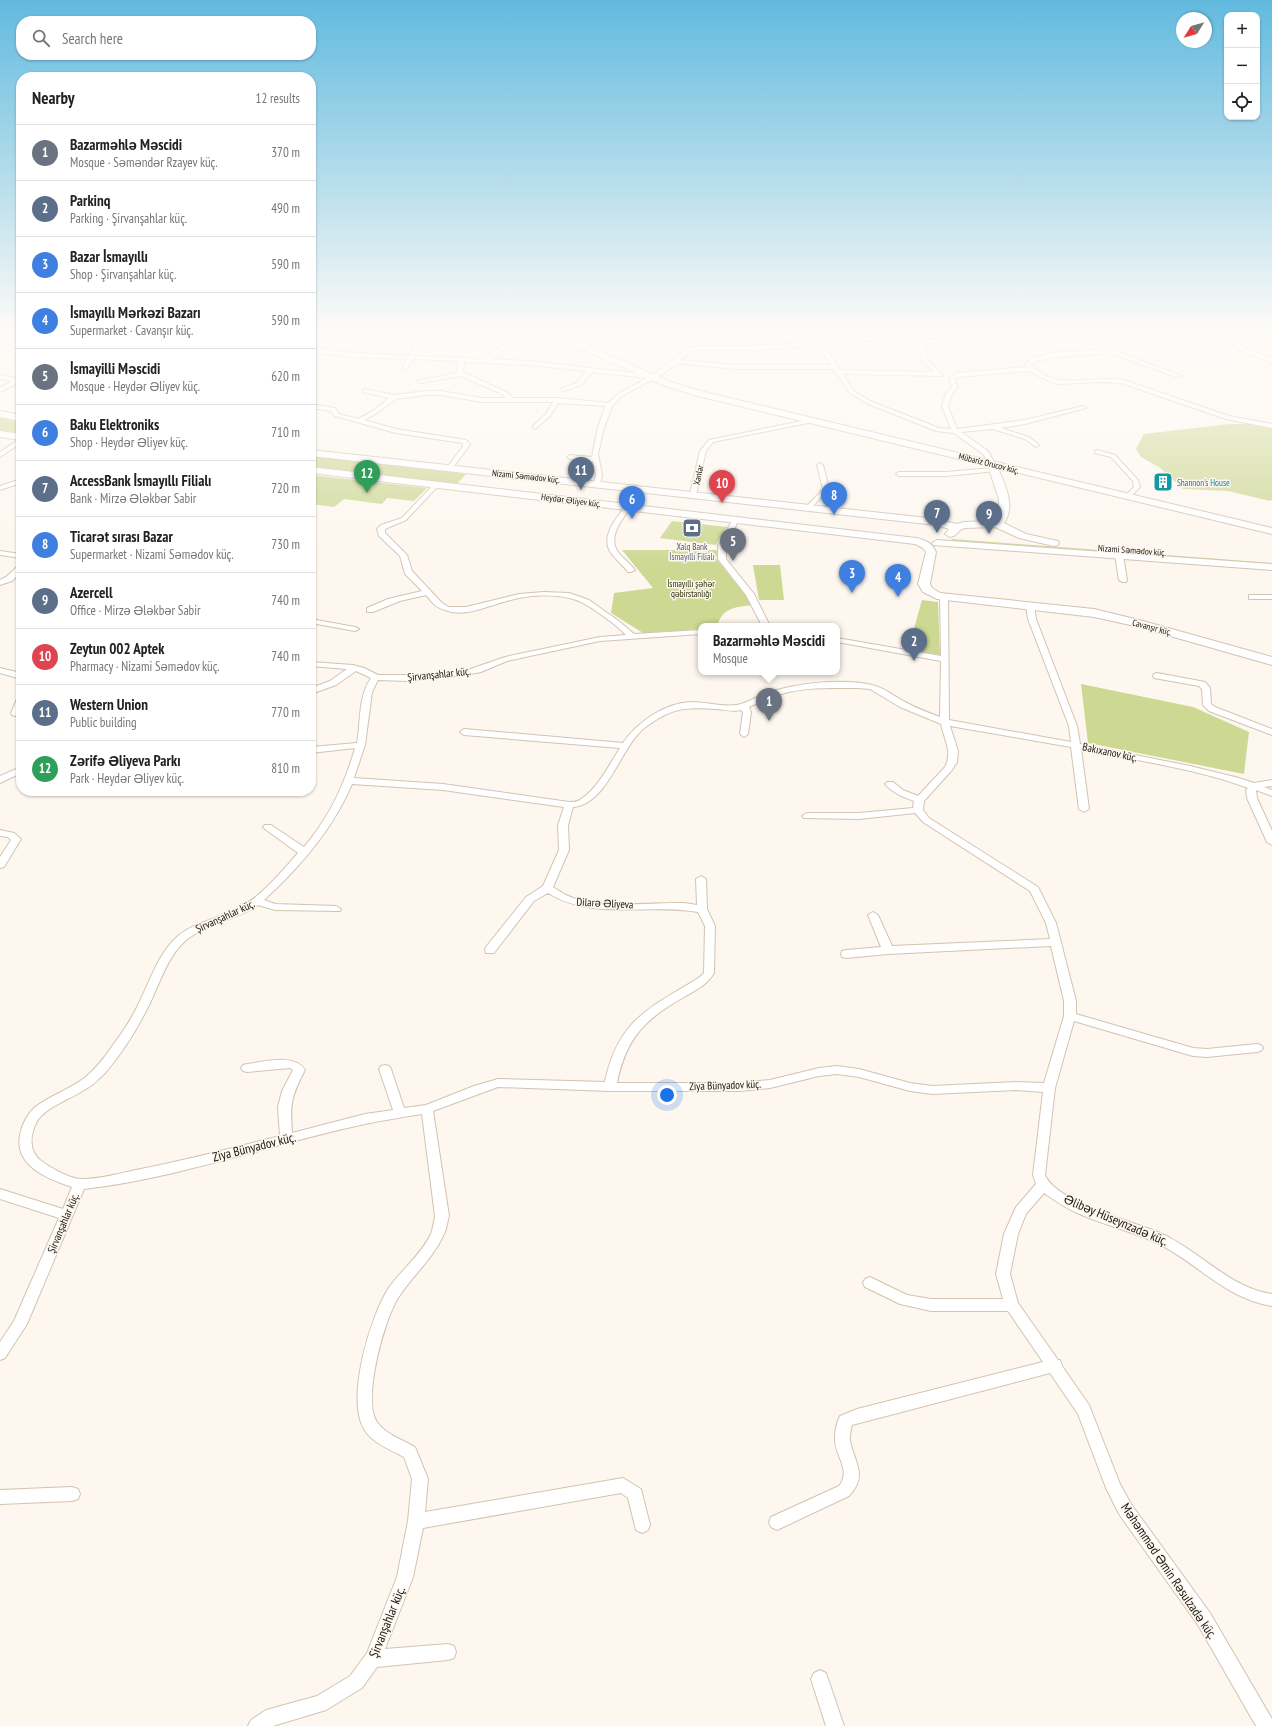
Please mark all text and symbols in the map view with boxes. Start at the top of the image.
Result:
north arrow [1176,12,1212,48]
map controls [1224,12,1260,120]
button: + [1224,12,1260,48]
search box [16,16,316,60]
icon: search [30,27,52,49]
text: Search here [62,29,123,48]
button: − [1224,48,1260,84]
button: locate [1224,84,1260,120]
text: Nearby [32,87,75,109]
text: 12 results [256,90,300,107]
text: Bazarməhlə Məscidi [70,135,182,154]
text: 1 [42,144,48,161]
text: 370 m [271,144,300,161]
text: Mosque · Səməndər Rzayev küç. [70,154,218,171]
text: Parkinq [70,191,110,210]
text: 2 [42,200,48,217]
text: 490 m [271,200,300,217]
text: Parking · Şirvanşahlar küç. [70,210,187,227]
text: Bazar İsmayıllı [70,247,148,266]
text: 3 [42,256,48,273]
text: 590 m [271,256,300,273]
text: Shop · Şirvanşahlar küç. [70,266,176,283]
text: İsmayıllı Mərkəzi Bazarı [70,303,201,322]
text: 4 [42,312,48,329]
text: 590 m [271,312,300,329]
text: Supermarket · Cavanşır küç. [70,322,193,339]
text: İsmayilli Məscidi [70,359,160,378]
text: 5 [42,368,48,385]
text: 620 m [271,368,300,385]
text: Mosque · Heydər Əliyev küç. [70,378,200,395]
text: Baku Elektroniks [70,415,159,434]
text: 6 [42,424,48,441]
text: 710 m [271,424,300,441]
text: Shop · Heydər Əliyev küç. [70,434,188,451]
street label: Mübariz Orucov küç. [958,450,1021,476]
pin: 11 [568,457,594,490]
pin: 12 [354,460,380,493]
street label: Xanlar [691,464,705,486]
street label: Nizami Səmədov küç. [492,467,561,485]
pin: 10 [709,470,735,503]
text: AccessBank İsmayıllı Filialı [70,471,211,490]
building icon: Shannon's House [1152,471,1174,493]
place label: Shannon's House [1177,477,1230,488]
text: 7 [42,480,48,497]
text: 720 m [271,480,300,497]
pin: 8 [821,482,847,515]
pin: 6 [619,486,645,519]
text: Bank · Mirzə Ələkbər Sabir [70,490,196,507]
street label: Heydər Əliyev küç. [540,491,602,509]
pin: 7 [924,500,950,533]
pin: 9 [976,501,1002,534]
bank icon: Xalq Bank İsmayıllı Filialı [681,517,703,539]
text: Ticarət sırası Bazar [70,527,173,546]
pin: 5 [720,528,746,561]
text: 8 [42,536,48,553]
text: 730 m [271,536,300,553]
place label: Xalq Bank İsmayıllı Filialı [669,541,715,562]
street label: Nizami Səmədov küç. [1098,542,1167,558]
text: Supermarket · Nizami Səmədov küç. [70,546,234,563]
pin: 3 [839,560,865,593]
pin: 4 [885,564,911,597]
park label: İsmayıllı şəhər qəbirstanlığı [667,578,715,599]
text: Azercell [70,583,113,602]
text: 9 [42,592,48,609]
text: 740 m [271,592,300,609]
text: Office · Mirzə Ələkbər Sabir [70,602,201,619]
street label: Cavanşır küç. [1131,616,1173,638]
popup [698,623,840,675]
pin: 2 [901,628,927,661]
text: Bazarməhlə Məscidi [713,631,825,650]
text: Zeytun 002 Aptek [70,639,164,658]
text: 10 [39,648,51,665]
text: 740 m [271,648,300,665]
text: Mosque [713,650,748,667]
text: Pharmacy · Nizami Səmədov küç. [70,658,220,675]
street label: Şirvanşahlar küç. [407,664,471,684]
pin: 1 [756,688,782,721]
text: Western Union [70,695,148,714]
text: 11 [39,704,51,721]
text: 770 m [271,704,300,721]
text: Public building [70,714,137,731]
street label: Bakıxanov küç. [1081,739,1139,765]
text: Zərifə Əliyeva Parkı [70,751,181,770]
text: 12 [39,760,51,777]
text: 810 m [271,760,300,777]
text: Park · Heydər Əliyev küç. [70,770,184,787]
street label: Dilarə Əliyeva [576,895,634,911]
street label: Şirvanşahlar küç. [193,896,257,936]
street label: Ziya Bünyadov küç. [689,1077,761,1093]
your location [657,1085,677,1105]
street label: Ziya Bünyadov küç. [211,1128,297,1166]
street label: Əlibəy Hüseynzadə küç. [1061,1190,1171,1250]
street label: Şirvanşahlar küç. [44,1191,82,1255]
street label: Məhəmməd Əmin Rəsulzadə küç. [1117,1500,1221,1642]
street label: Şirvanşahlar küç. [365,1584,409,1660]

